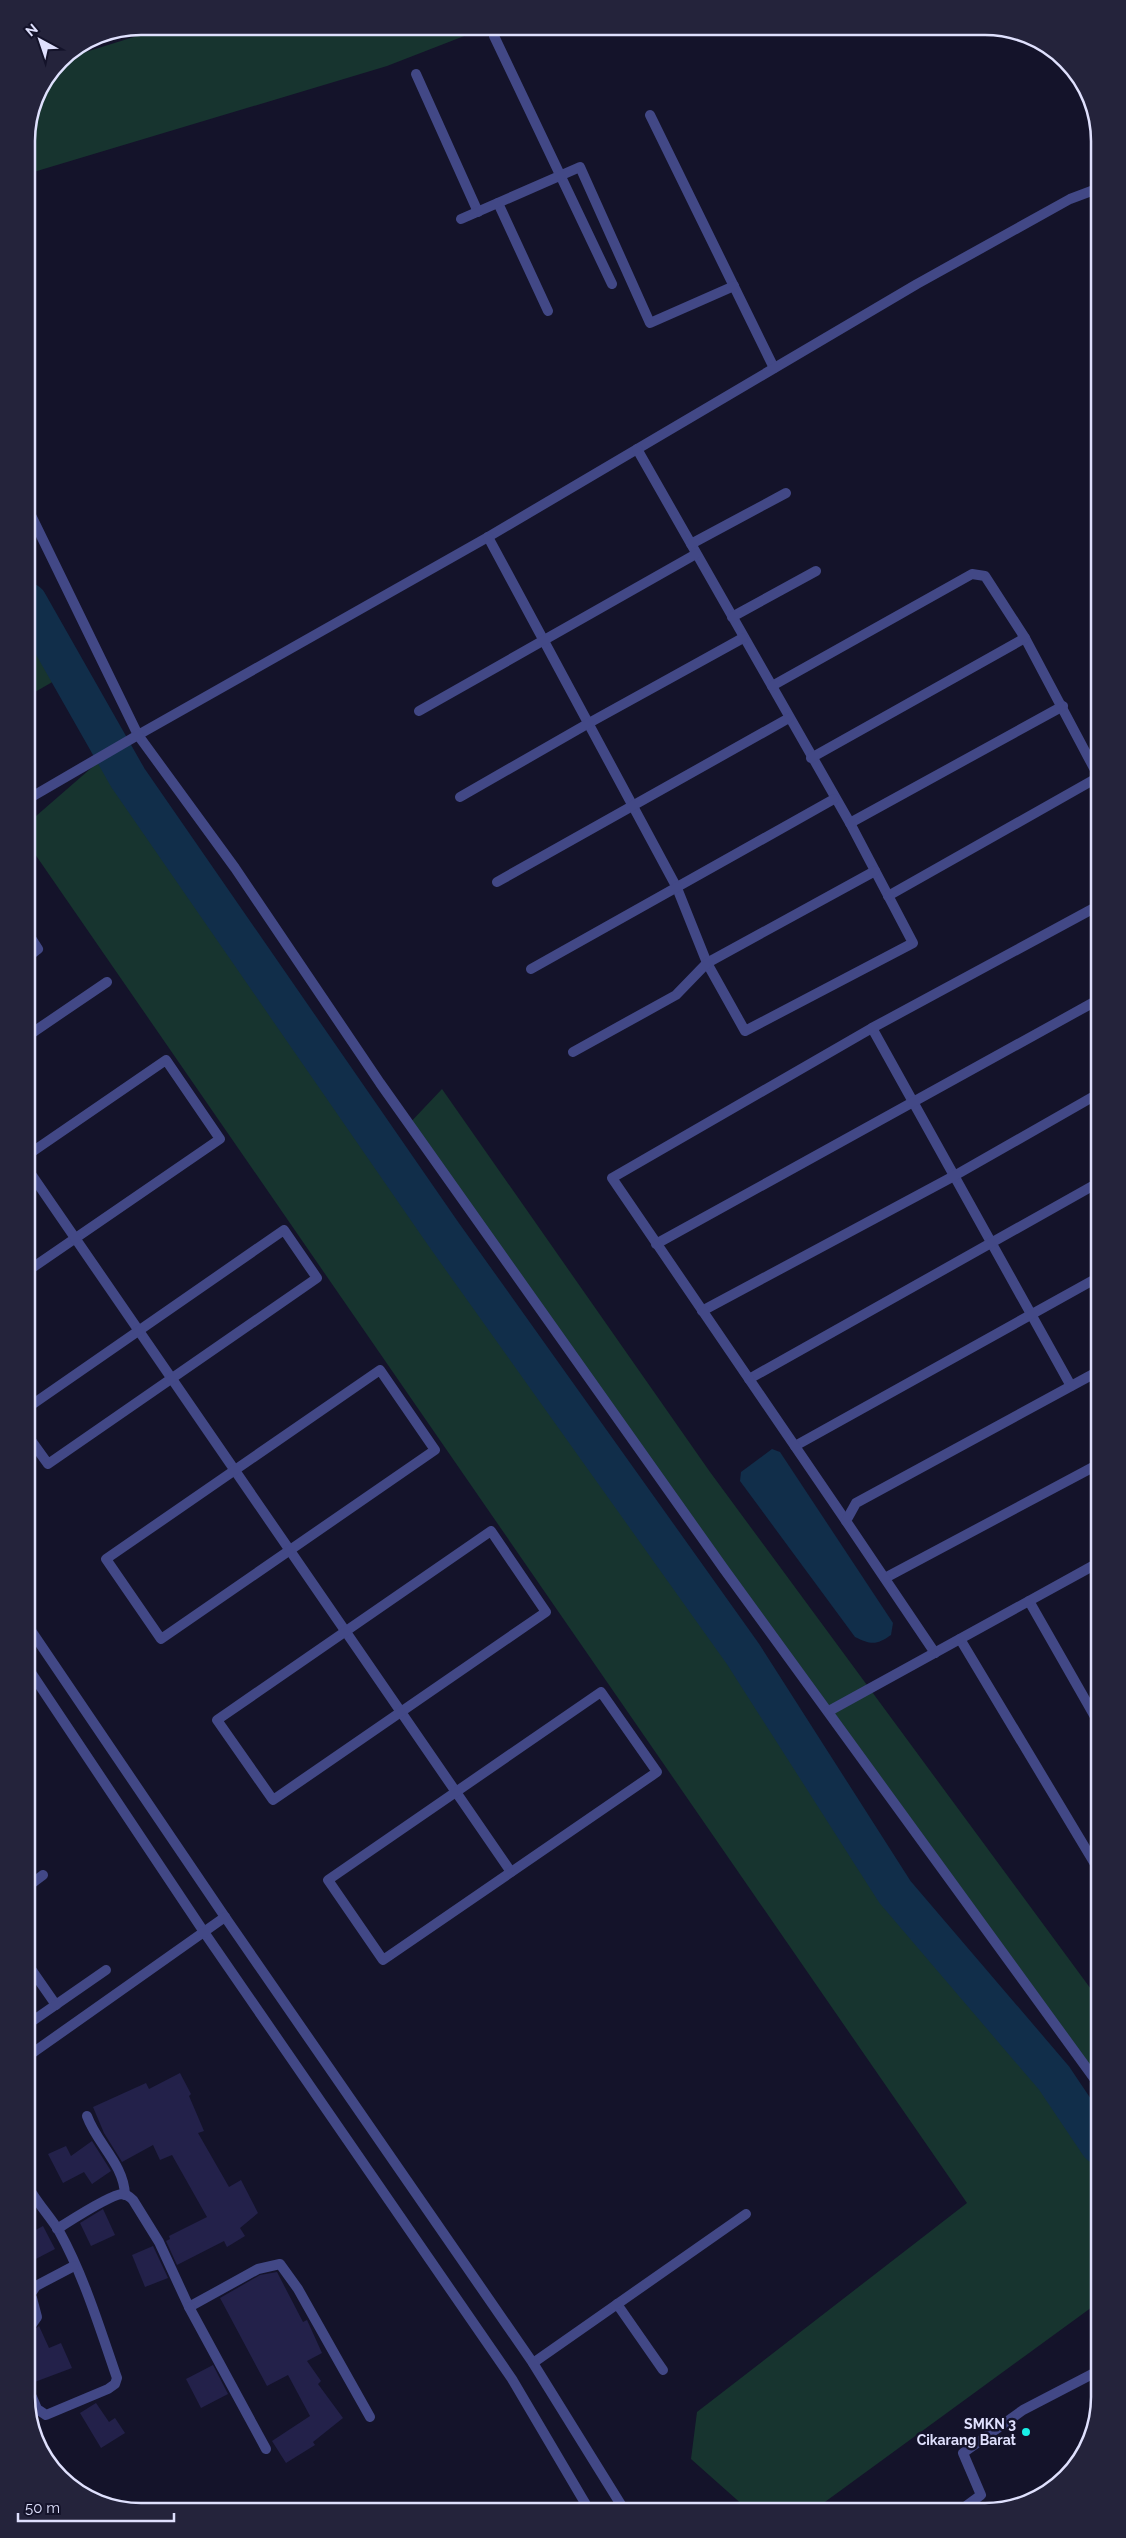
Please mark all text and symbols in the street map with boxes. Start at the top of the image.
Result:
north arrow [15,15,65,65]
text: N [22,20,41,40]
place label: SMKN 3 Cikarang Barat [917,2416,1017,2448]
marker: SMKN 3 Cikarang Barat [1020,2426,1032,2438]
scale bar [18,2490,174,2522]
text: 50 m [25,2499,60,2517]

